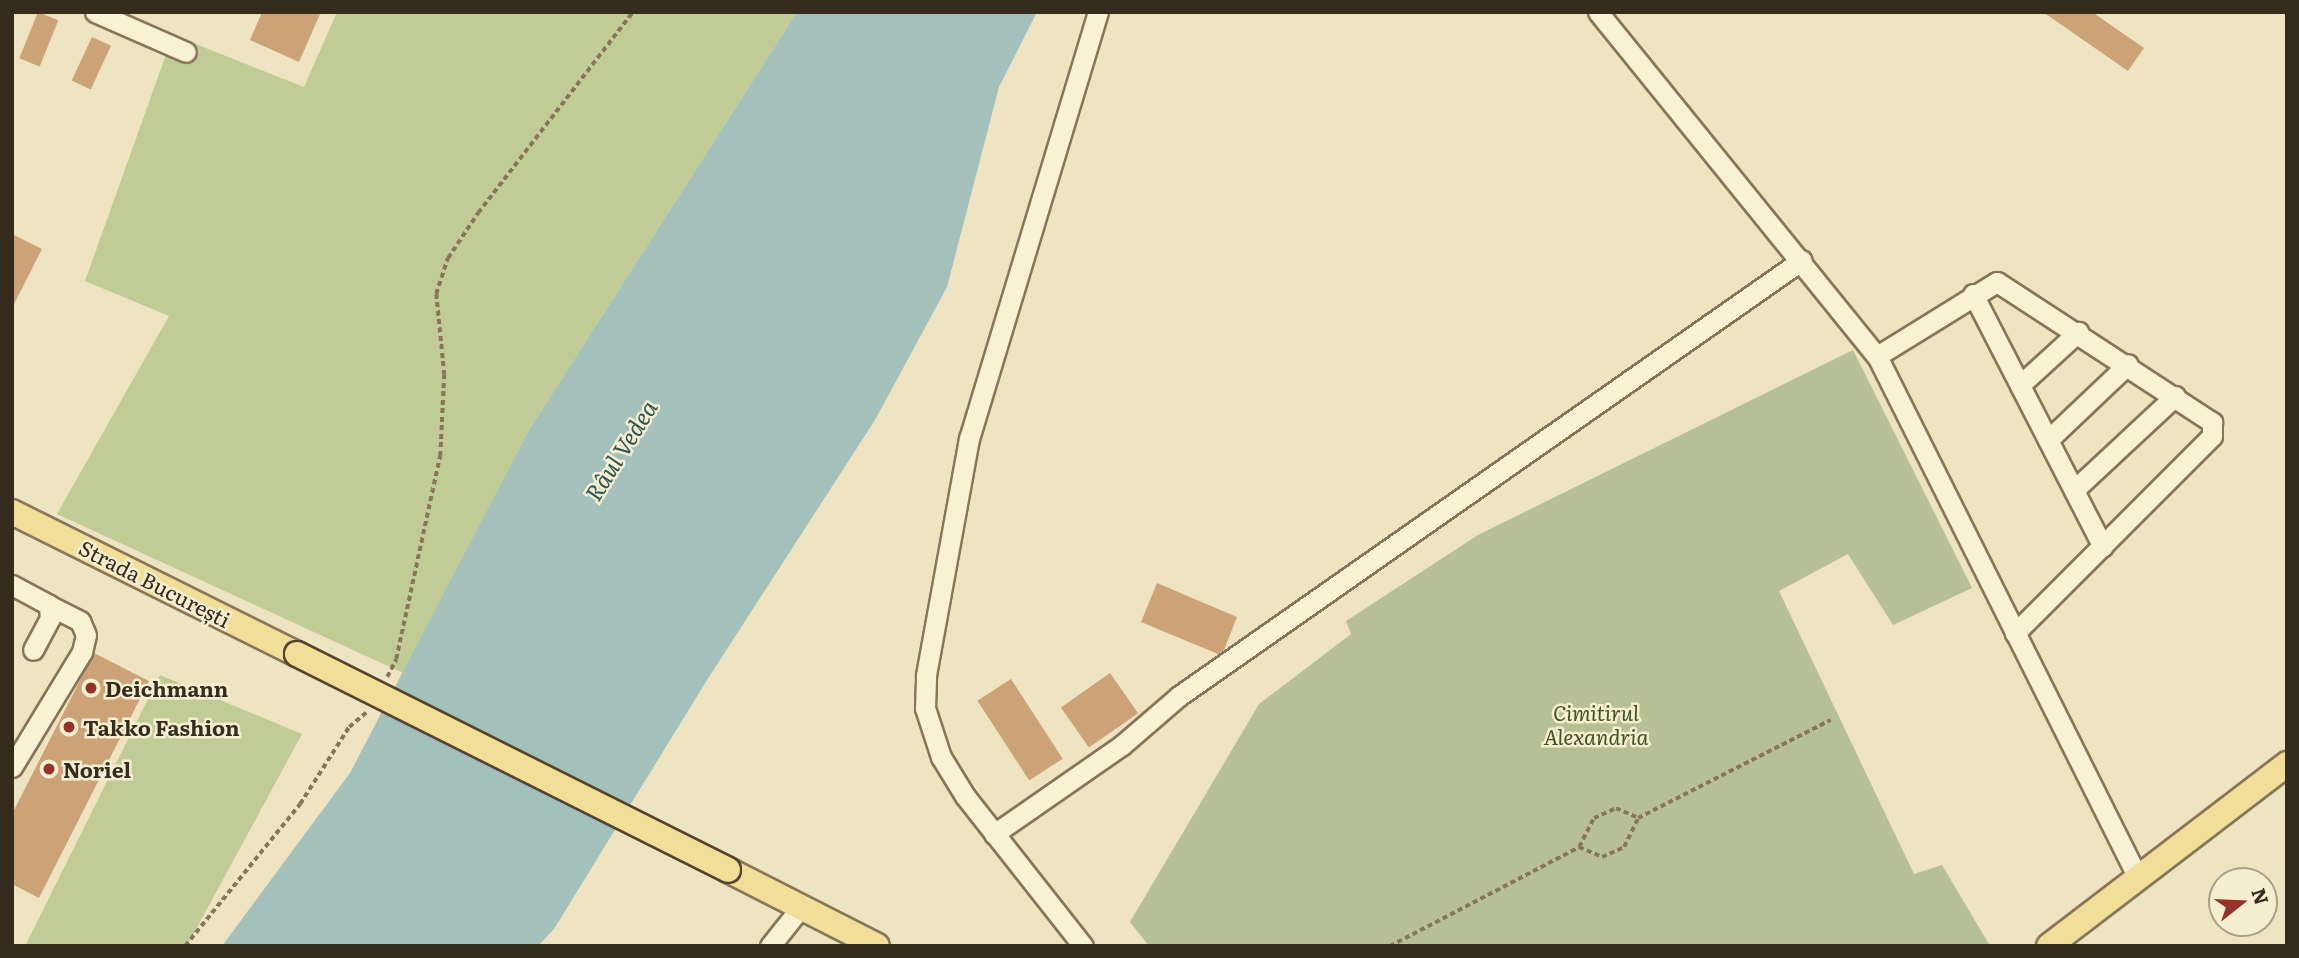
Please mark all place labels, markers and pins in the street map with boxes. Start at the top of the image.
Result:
place label: Deichmann [105,675,228,701]
marker: Deichmann [83,680,99,696]
place label: Takko Fashion [83,714,240,740]
marker: Takko Fashion [61,719,77,735]
place label: Noriel [63,756,131,782]
marker: Noriel [41,761,57,777]

